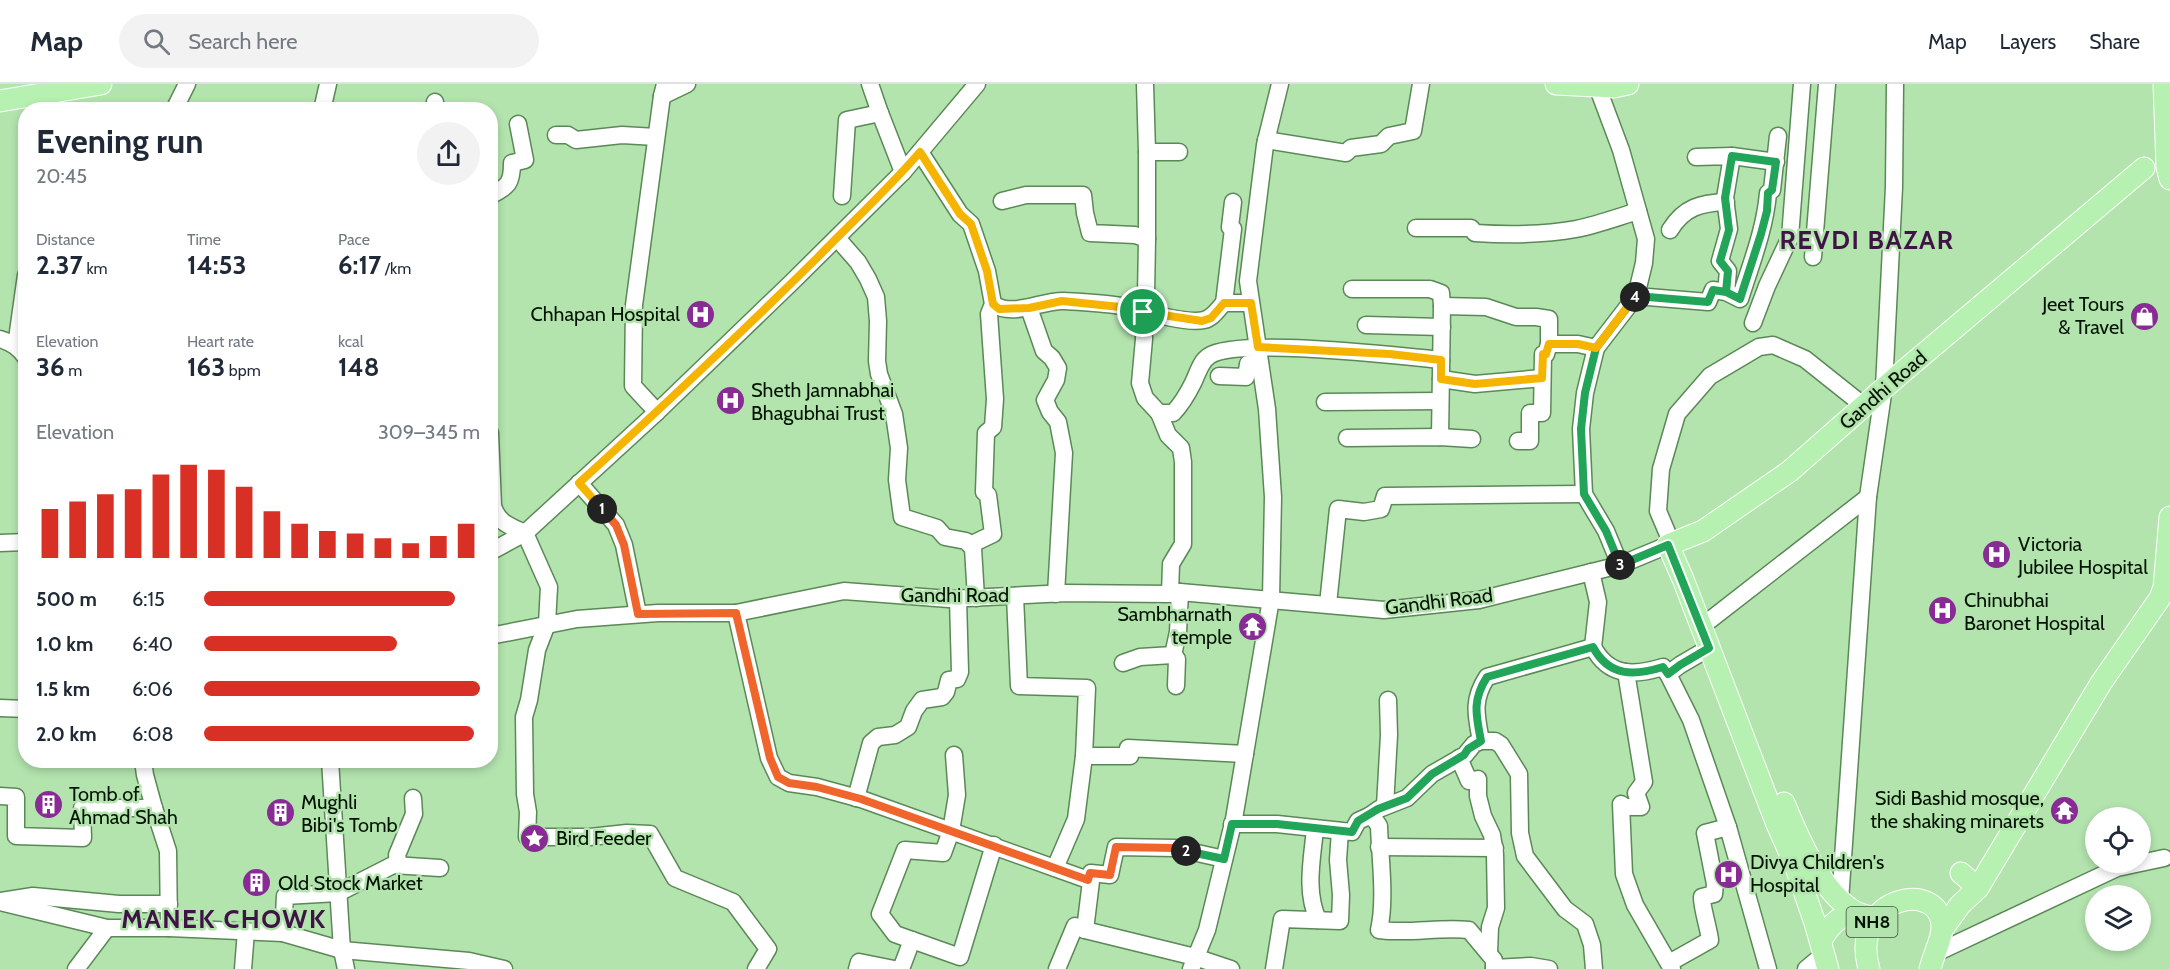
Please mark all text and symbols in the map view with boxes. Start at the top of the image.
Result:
search box [119,14,539,68]
text: Map [30,24,83,58]
icon: search [140,25,173,58]
text: Search here [188,28,297,55]
text: Map [1928,29,1967,54]
text: Layers [2000,29,2056,54]
text: Share [2089,29,2140,54]
text: Evening run [36,121,203,161]
button: share [417,122,480,185]
text: 20:45 [36,164,87,188]
district label: REVDI BAZAR [1780,224,1954,256]
text: Distance [36,230,95,249]
text: Time [187,230,221,249]
text: Pace [338,230,370,249]
text: 2.37 [36,249,83,281]
text: 14:53 [187,249,247,281]
text: 6:17 [338,249,381,281]
text: km [83,259,108,278]
text: /km [381,259,411,278]
pin: 4 [1620,282,1650,312]
pin [1117,286,1168,337]
text: 4 [1630,287,1640,306]
place label: Jeet Tours & Travel [2041,292,2124,339]
icon: arrive [1126,295,1159,328]
hospital icon: Chhapan Hospital [685,298,717,330]
shop icon: Jeet Tours & Travel [2129,300,2161,332]
place label: Chhapan Hospital [530,302,680,326]
text: Elevation [36,332,99,351]
text: Heart rate [187,332,254,351]
text: kcal [338,332,364,351]
street label: Gandhi Road [1834,345,1932,435]
text: 36 [36,351,65,383]
text: 163 [187,351,225,383]
text: 148 [338,351,379,383]
text: m [65,361,82,380]
text: bpm [225,361,261,380]
place label: Sheth Jamnabhai Bhagubhai Trust [751,378,894,425]
hospital icon: Sheth Jamnabhai Bhagubhai Trust [714,385,746,417]
text: Elevation [36,420,114,444]
text: 309–345 m [378,420,480,444]
pin: 1 [587,494,617,524]
text: 1 [599,499,605,518]
place label: Victoria Jubilee Hospital [2017,532,2148,579]
hospital icon: Victoria Jubilee Hospital [1981,539,2013,571]
pin: 3 [1605,550,1635,580]
text: 3 [1616,555,1624,574]
street label: Gandhi Road [1384,582,1494,620]
street label: Gandhi Road [901,583,1009,607]
text: 500 m [36,587,97,611]
text: 6:15 [132,587,165,611]
place label: Chinubhai Baronet Hospital [1964,588,2105,635]
hospital icon: Chinubhai Baronet Hospital [1927,595,1959,627]
place label: Sambharnath temple [1117,602,1232,649]
temple icon: Sambharnath temple [1237,610,1269,642]
text: 1.0 km [36,632,93,656]
text: 6:40 [132,632,173,656]
text: 1.5 km [36,677,90,701]
text: 6:06 [132,677,173,701]
text: 2.0 km [36,722,97,746]
text: 6:08 [132,722,174,746]
place label: Tomb of Ahmad Shah [69,782,178,829]
place label: Sidi Bashid mosque, the shaking minarets [1870,786,2044,833]
building icon: Tomb of Ahmad Shah [32,789,64,821]
place label: Mughli Bibi's Tomb [301,790,398,837]
temple icon: Sidi Bashid mosque, the shaking minarets [2049,794,2081,826]
building icon: Mughli Bibi's Tomb [264,797,296,829]
map controls [2085,807,2151,951]
button: locate [2085,807,2151,873]
place icon: Bird Feeder [519,822,551,854]
place label: Bird Feeder [556,826,652,850]
pin: 2 [1171,836,1201,866]
text: 2 [1182,841,1190,860]
place label: Divya Children's Hospital [1750,850,1884,897]
hospital icon: Divya Children's Hospital [1713,858,1745,890]
building icon: Old Stock Market [241,867,273,899]
place label: Old Stock Market [278,871,423,895]
button: layers [2085,885,2151,951]
district label: MANEK CHOWK [121,903,327,935]
road number: NH8 [1846,907,1898,937]

